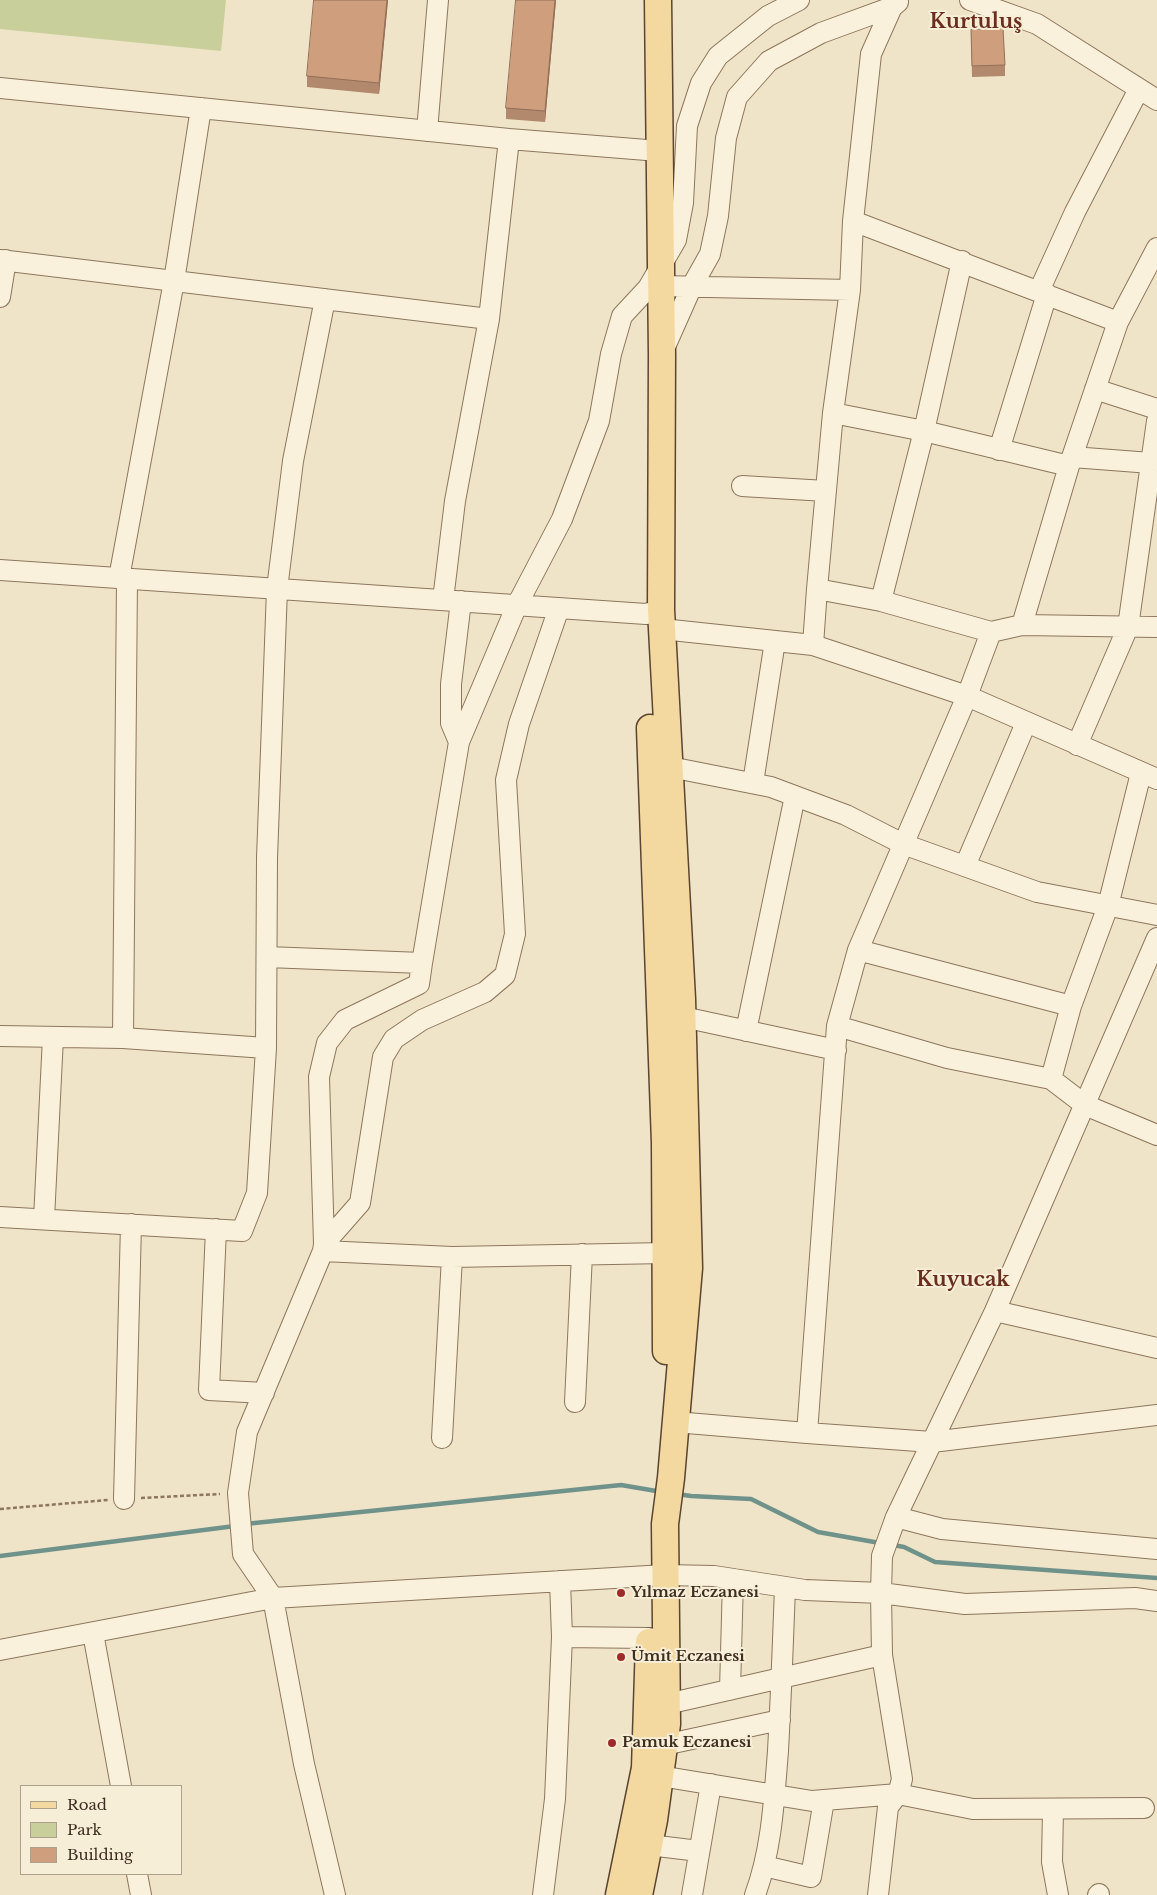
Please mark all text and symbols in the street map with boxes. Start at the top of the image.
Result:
district label: Kurtuluş [930,10,1022,34]
district label: Kuyucak [916,1268,1010,1292]
place label: Yılmaz Eczanesi [631,1584,759,1602]
marker: Yılmaz Eczanesi [615,1587,627,1599]
place label: Ümit Eczanesi [631,1648,745,1666]
marker: Ümit Eczanesi [615,1651,627,1663]
place label: Pamuk Eczanesi [622,1734,752,1752]
marker: Pamuk Eczanesi [606,1737,618,1749]
legend [20,1785,182,1875]
text: Road [67,1795,107,1814]
text: Park [67,1820,102,1839]
text: Building [67,1845,133,1864]

